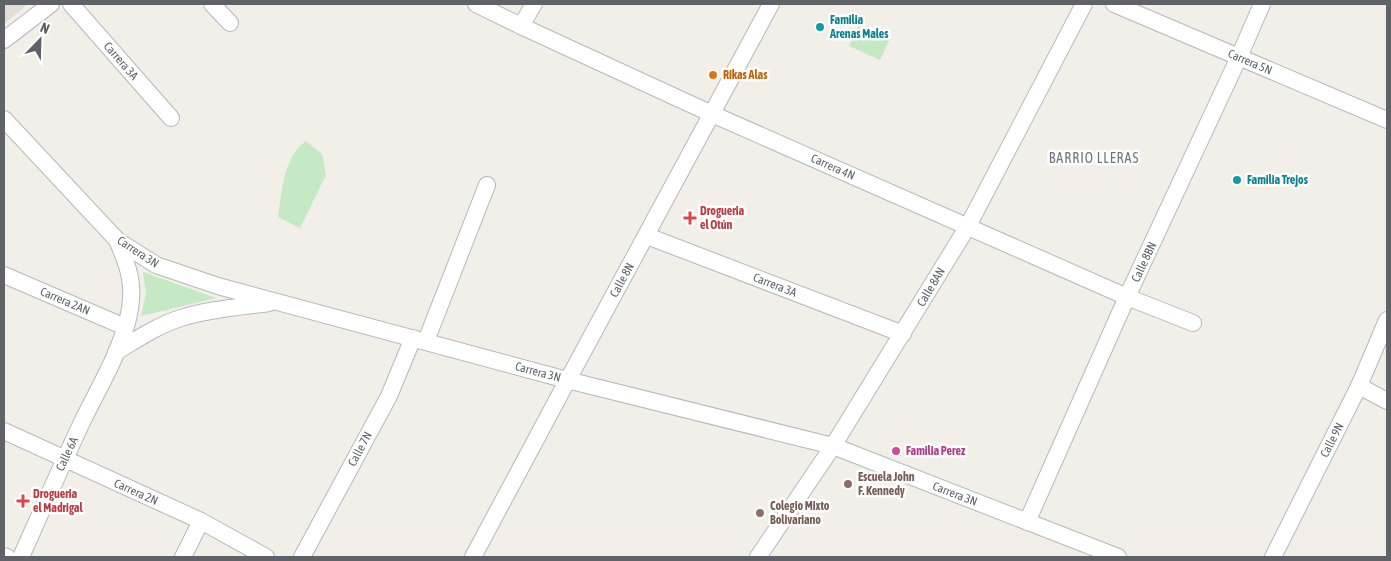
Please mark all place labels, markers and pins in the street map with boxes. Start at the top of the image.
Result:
place label: Familia Arenas Males [829,13,889,41]
marker: Familia Arenas Males [814,21,826,33]
place label: Rikas Alas [723,68,768,82]
marker: Rikas Alas [707,69,719,81]
place label: Familia Trejos [1247,173,1309,187]
marker: Familia Trejos [1231,174,1243,186]
place label: Drogueria el Otún [700,204,745,232]
marker: Drogueria el Otún [684,212,696,224]
place label: Familia Perez [906,444,966,458]
marker: Familia Perez [890,445,902,457]
place label: Escuela John F. Kennedy [858,470,915,498]
marker: Escuela John F. Kennedy [842,478,854,490]
place label: Drogueria el Madrigal [33,487,83,515]
marker: Drogueria el Madrigal [17,495,29,507]
place label: Colegio Mixto Bolivariano [770,499,830,527]
marker: Colegio Mixto Bolivariano [754,507,766,519]

